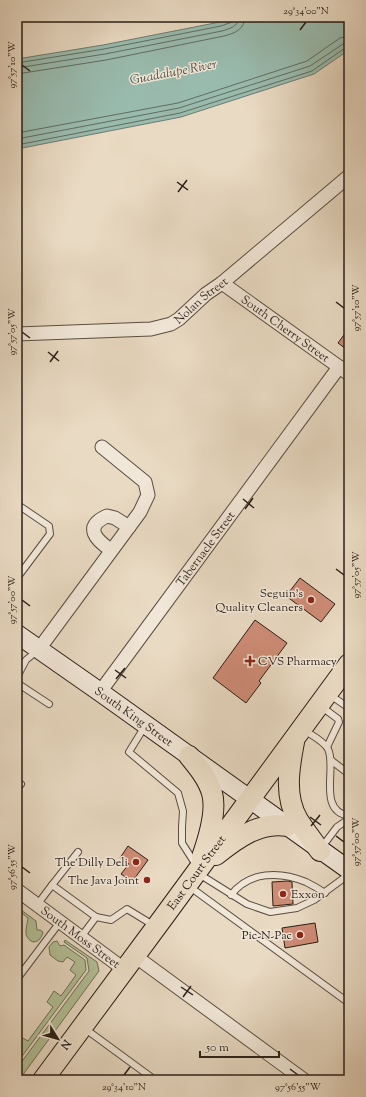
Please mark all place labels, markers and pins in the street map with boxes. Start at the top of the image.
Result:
place label: Seguin's Quality Cleaners [215,585,303,617]
marker: Seguin's Quality Cleaners [306,595,316,605]
place label: CVS Pharmacy [258,653,337,671]
marker: CVS Pharmacy [245,656,255,666]
place label: The Dilly Deli [55,854,129,872]
marker: The Dilly Deli [131,857,141,867]
place label: The Java Joint [68,872,139,890]
marker: The Java Joint [142,875,152,885]
place label: Exxon [291,886,325,904]
marker: Exxon [278,889,288,899]
place label: Pic-N-Pac [242,927,293,945]
marker: Pic-N-Pac [295,930,305,940]

